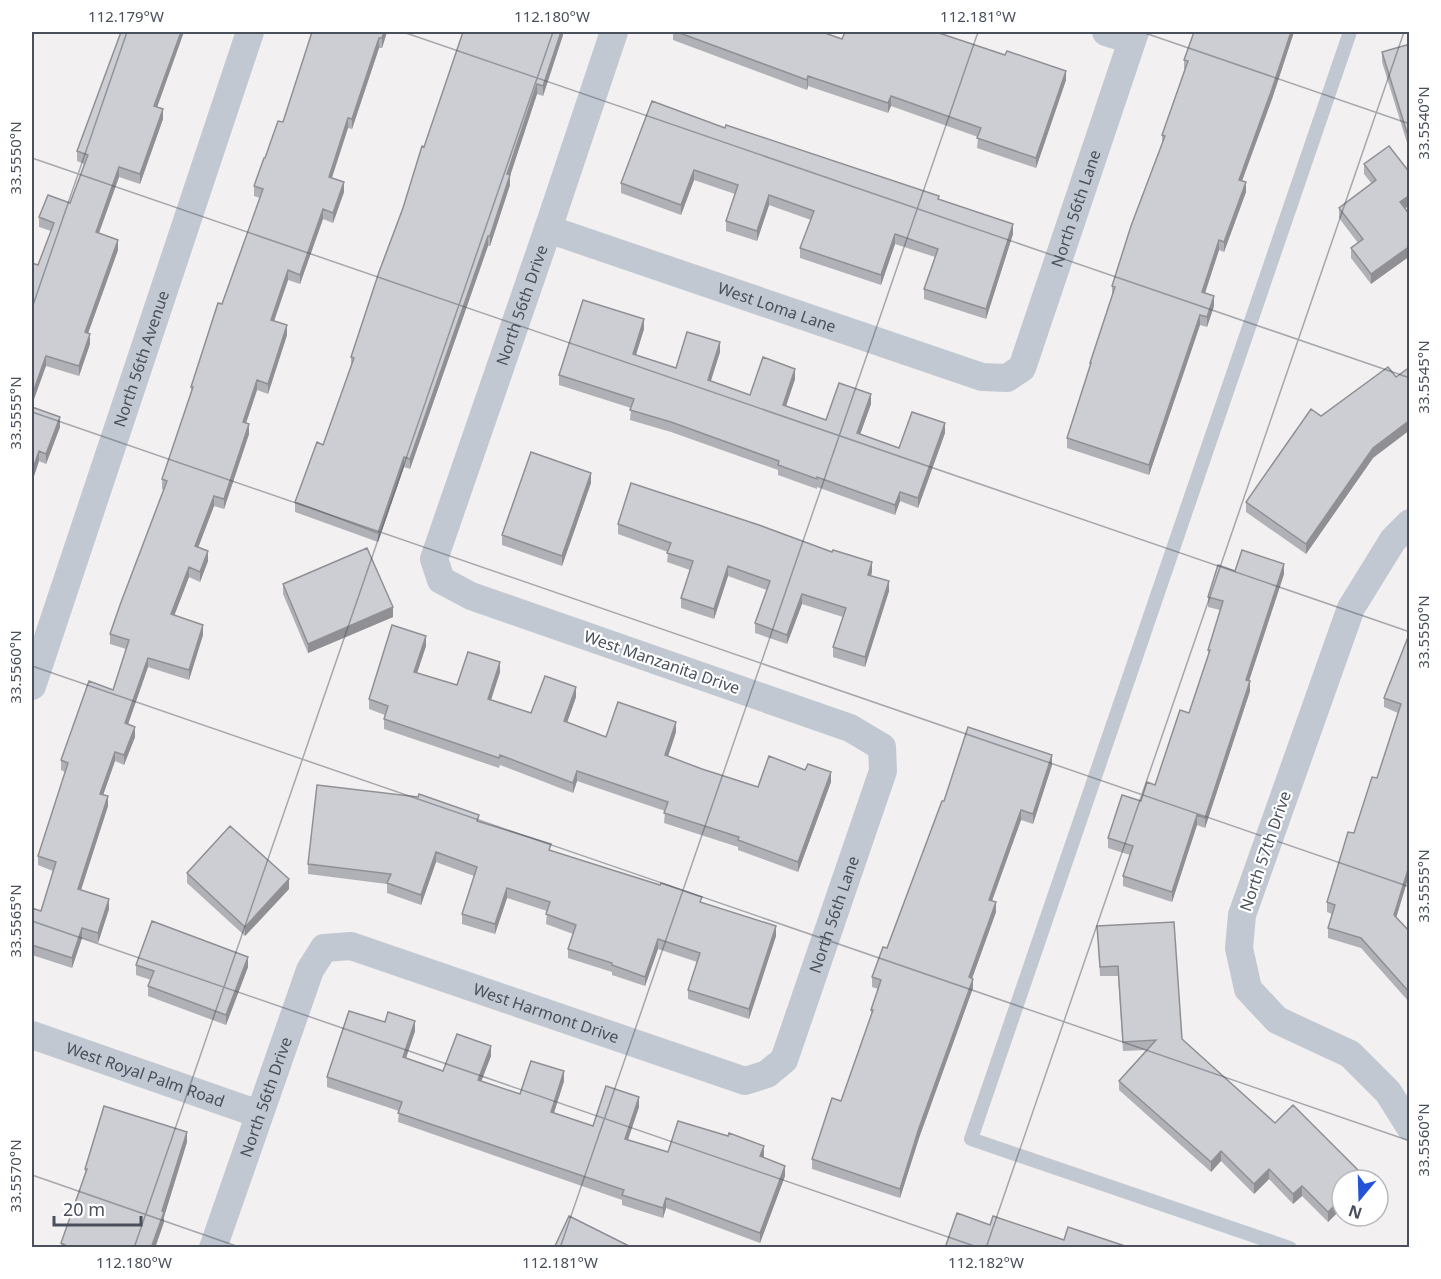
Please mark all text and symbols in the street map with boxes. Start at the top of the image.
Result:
text: 112.179°W [88,6,164,26]
text: 112.180°W [514,6,590,26]
text: 112.181°W [940,6,1016,26]
text: 33.5540°N [1413,86,1433,160]
text: 33.5550°N [5,121,25,195]
street label: North 56th Lane [1046,147,1106,270]
street label: North 56th Drive [491,242,553,368]
street label: West Loma Lane [715,277,839,337]
street label: North 56th Avenue [108,288,174,430]
text: 33.5545°N [1413,340,1433,414]
text: 33.5555°N [5,376,25,450]
text: 33.5550°N [1413,595,1433,669]
street label: West Manzanita Drive [581,625,743,699]
text: 33.5560°N [5,630,25,704]
street label: North 57th Drive [1234,788,1296,914]
text: 33.5555°N [1413,849,1433,923]
street label: North 56th Lane [804,853,864,976]
text: 33.5565°N [5,884,25,958]
street label: West Harmont Drive [470,978,622,1048]
street label: North 56th Drive [235,1034,297,1160]
street label: West Royal Palm Road [63,1037,228,1112]
text: 33.5560°N [1413,1103,1433,1177]
text: 33.5570°N [5,1139,25,1213]
north arrow [1330,1168,1390,1228]
scale bar [54,1189,141,1227]
text: 20 m [63,1197,105,1221]
text: N [1345,1200,1365,1225]
text: 112.180°W [96,1252,172,1272]
text: 112.181°W [522,1252,598,1272]
text: 112.182°W [948,1252,1024,1272]

